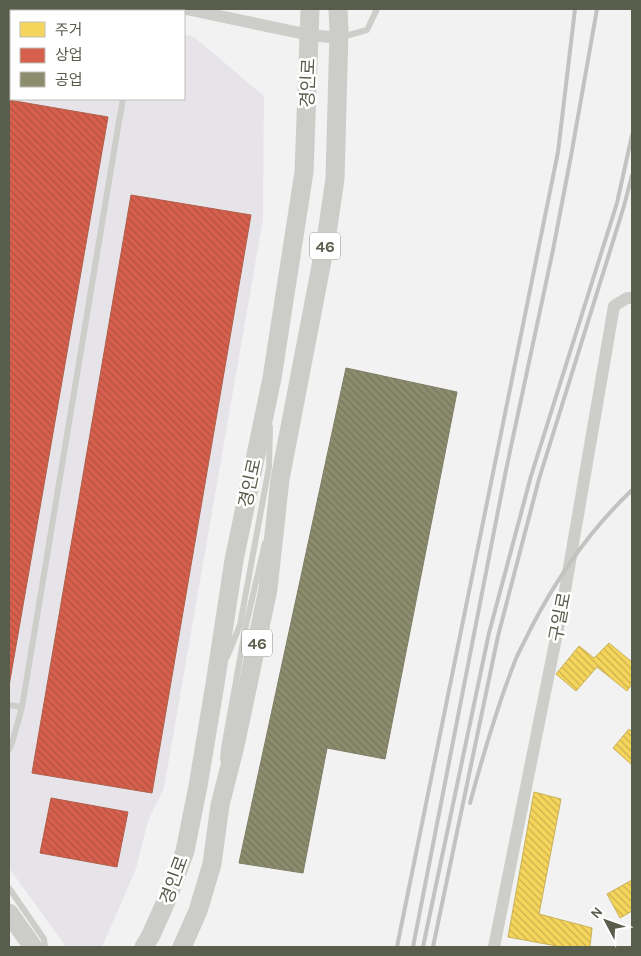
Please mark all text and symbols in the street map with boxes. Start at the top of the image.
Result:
legend [10,10,185,100]
text: 주거 [55,21,83,39]
text: 상업 [55,46,83,64]
street label: 경인로 [296,58,320,108]
text: 공업 [55,71,83,89]
road number: 46 [310,232,340,260]
street label: 경인로 [234,456,266,510]
street label: 구일로 [544,591,576,643]
road number: 46 [242,630,272,656]
street label: 경인로 [155,853,193,907]
north arrow [581,896,631,946]
text: N [587,903,606,922]

